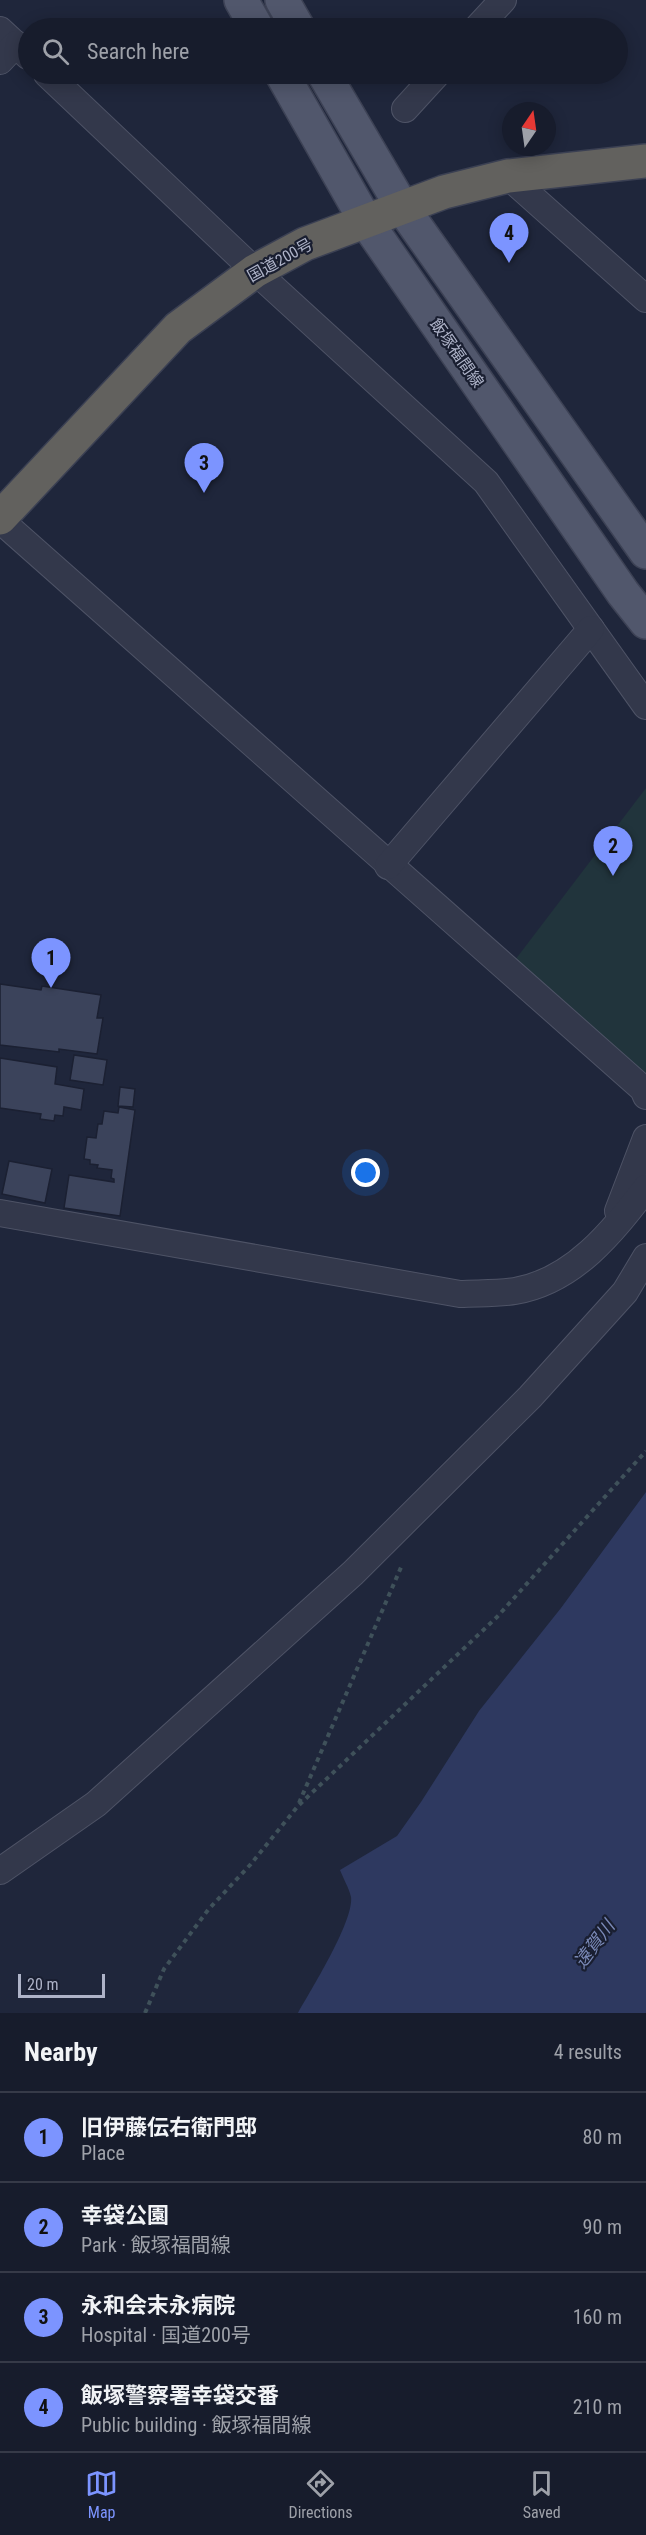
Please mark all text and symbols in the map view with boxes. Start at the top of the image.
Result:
search box [18,18,628,84]
icon: search [39,35,72,68]
text: Search here [87,39,189,64]
north arrow [502,102,556,156]
pin: 4 [490,214,528,263]
street label: 国道200号 [244,234,316,286]
street label: 飯塚福間線 [426,315,488,391]
pin: 3 [184,444,224,493]
pin: 2 [594,826,632,876]
pin: 1 [32,938,70,988]
your location [351,1158,380,1187]
water label: 遠賀川 [569,1915,620,1972]
scale bar [18,1971,105,1998]
text: 20 m [27,1975,59,1994]
text: Nearby [24,2037,98,2067]
text: 4 results [554,2040,622,2064]
text: 旧伊藤伝右衛門邸 [81,2115,257,2140]
text: 1 [38,2125,49,2149]
text: 80 m [583,2125,622,2149]
text: Place [81,2141,125,2165]
text: 幸袋公園 [81,2203,169,2228]
text: 2 [38,2215,49,2239]
text: 90 m [583,2215,622,2239]
text: Park · 飯塚福間線 [81,2233,231,2257]
text: 永和会末永病院 [81,2293,235,2318]
text: 3 [38,2305,49,2329]
text: 160 m [573,2305,622,2329]
text: Hospital · 国道200号 [81,2323,251,2347]
text: 飯塚警察署幸袋交番 [81,2383,279,2408]
text: 4 [38,2395,49,2419]
text: 210 m [573,2395,622,2419]
text: Public building · 飯塚福間線 [81,2413,311,2437]
tab: Map [85,2467,118,2522]
tab: Directions [289,2467,352,2522]
tab: Saved [523,2467,561,2522]

